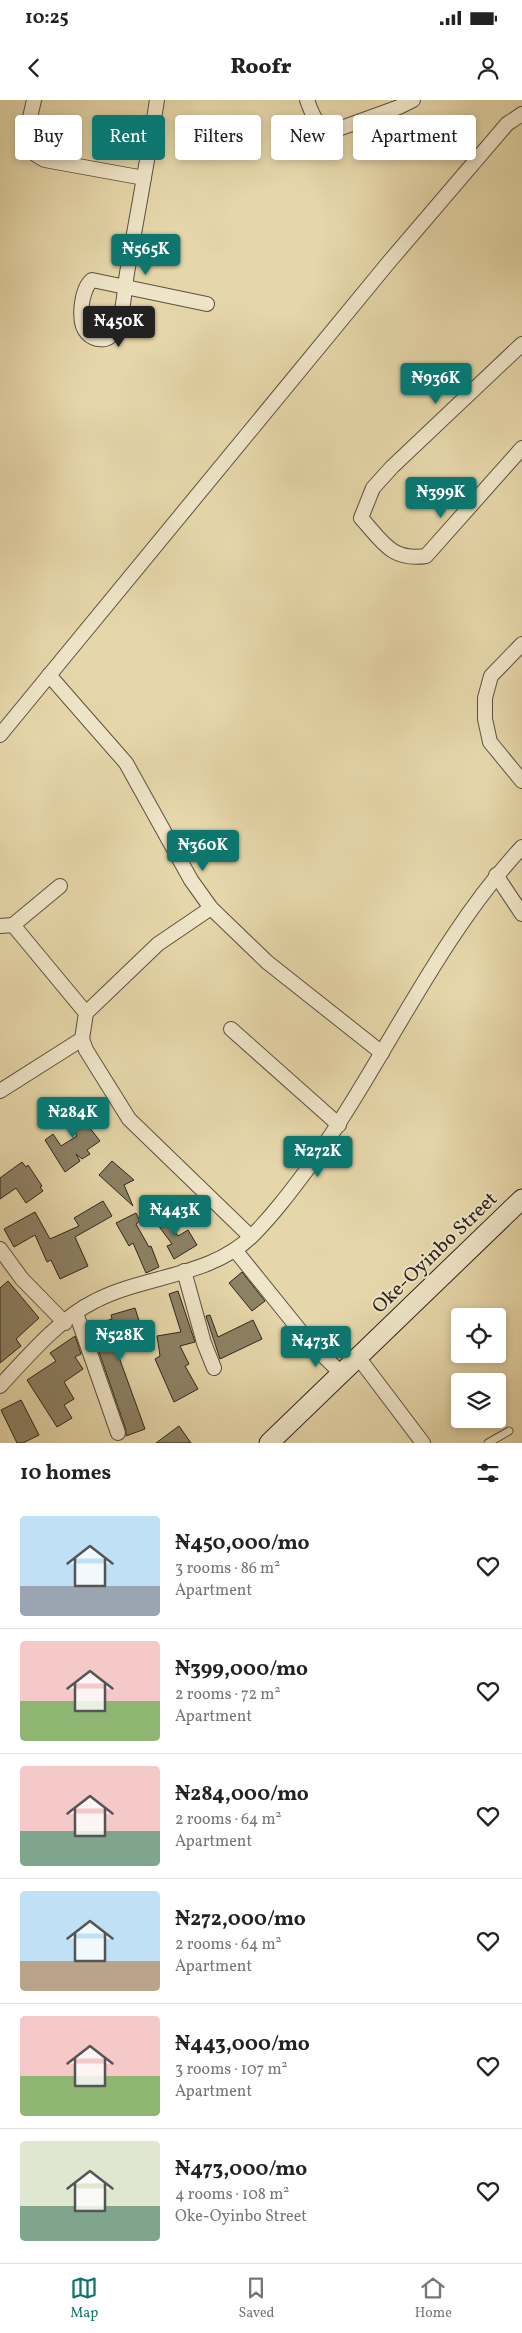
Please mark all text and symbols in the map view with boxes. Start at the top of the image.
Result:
text: 10:25 [25,5,69,31]
text: Roofr [230,52,292,83]
icon: back [20,54,48,82]
icon: person [474,54,502,82]
chip: Buy [15,115,82,160]
chip: Rent [92,115,165,160]
chip: Filters [175,115,261,160]
chip: New [271,115,343,160]
chip: Apartment [353,115,476,160]
pin: ₦565K [111,234,181,276]
text: ₦565K [122,239,170,261]
pin: ₦450K [84,306,154,348]
text: ₦450K [94,311,144,333]
pin: ₦936K [401,362,471,405]
text: ₦936K [412,368,460,390]
pin: ₦399K [406,476,476,519]
text: ₦399K [417,482,465,504]
pin: ₦360K [168,830,238,872]
text: ₦360K [178,835,228,857]
pin: ₦284K [38,1096,108,1139]
text: ₦284K [48,1102,98,1124]
pin: ₦272K [283,1136,353,1178]
text: ₦272K [294,1141,342,1163]
street label: Oke-Oyinbo Street [366,1186,504,1321]
pin: ₦443K [140,1194,210,1237]
text: ₦443K [150,1200,200,1222]
map controls [451,1308,506,1428]
button: locate [451,1308,506,1363]
pin: ₦528K [85,1320,155,1362]
text: ₦528K [96,1325,144,1347]
pin: ₦473K [281,1326,351,1368]
text: ₦473K [292,1331,340,1353]
button: layers [451,1373,506,1428]
text: 10 homes [20,1459,111,1488]
icon: filters [474,1459,502,1487]
text: ₦450,000/mo [175,1529,310,1558]
icon: home [60,1536,120,1596]
icon: heart [474,1552,502,1580]
text: 3 rooms · 86 m² [175,1558,280,1580]
text: Apartment [175,1580,252,1602]
text: ₦399,000/mo [175,1655,308,1684]
icon: home [60,1661,120,1721]
icon: heart [474,1677,502,1705]
text: 2 rooms · 72 m² [175,1684,280,1706]
text: Apartment [175,1706,252,1728]
text: ₦284,000/mo [175,1780,309,1809]
icon: home [60,1786,120,1846]
icon: heart [474,1802,502,1830]
text: 2 rooms · 64 m² [175,1809,282,1831]
text: Apartment [175,1831,252,1853]
text: ₦272,000/mo [175,1905,306,1934]
icon: home [60,1911,120,1971]
icon: heart [474,1927,502,1955]
text: 2 rooms · 64 m² [175,1934,282,1956]
text: Apartment [175,1956,252,1978]
text: ₦443,000/mo [175,2030,310,2059]
icon: home [60,2036,120,2096]
icon: heart [474,2052,502,2080]
text: 3 rooms · 107 m² [175,2059,288,2081]
text: Apartment [175,2081,252,2103]
text: ₦473,000/mo [175,2155,307,2184]
icon: home [60,2161,120,2221]
icon: heart [474,2177,502,2205]
text: 4 rooms · 108 m² [175,2184,289,2206]
text: Oke-Oyinbo Street [175,2206,307,2228]
tab: Map [70,2274,98,2323]
tab: Saved [238,2274,275,2323]
tab: Home [415,2274,452,2323]

